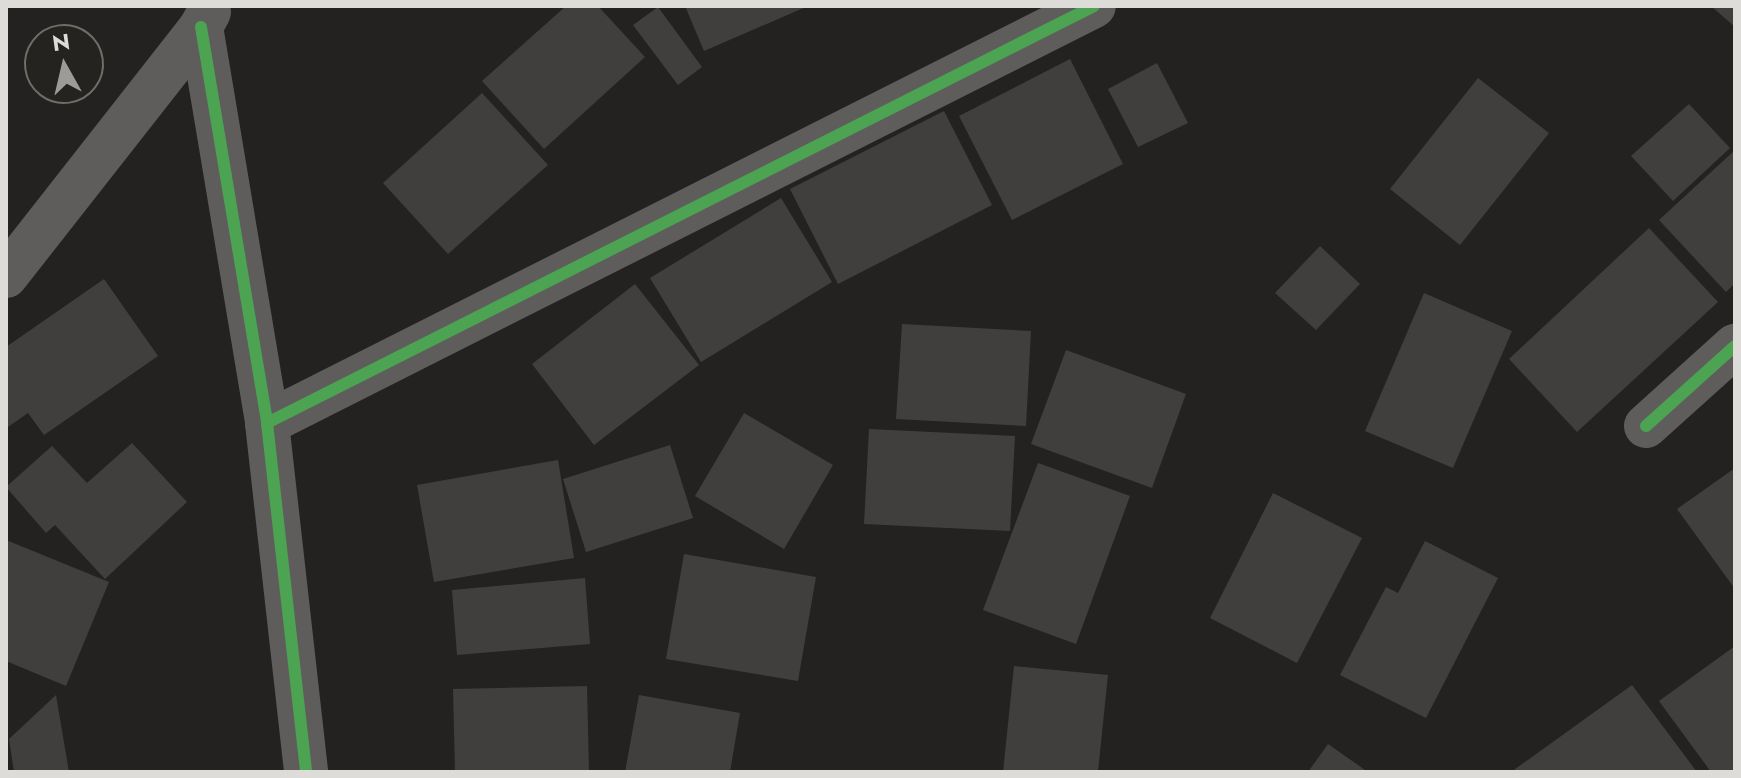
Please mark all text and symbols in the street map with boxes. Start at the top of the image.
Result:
north arrow [24,24,104,104]
text: N [50,25,72,59]

